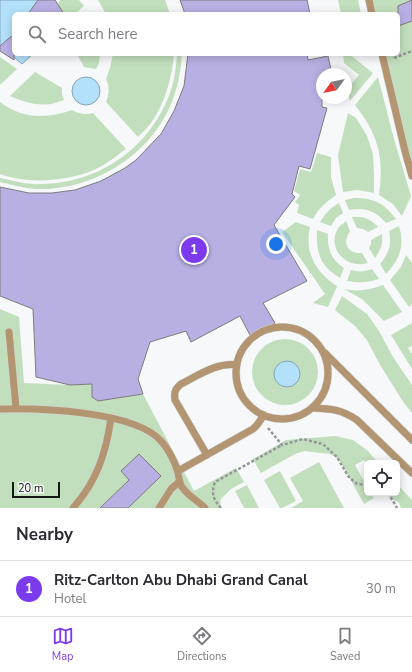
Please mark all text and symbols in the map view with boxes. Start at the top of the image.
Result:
search box [12,12,400,56]
icon: search [26,23,48,45]
text: Search here [58,24,138,44]
north arrow [316,68,352,104]
your location [266,234,286,254]
pin: 1 [181,235,207,265]
map controls [364,460,400,496]
button: locate [364,460,400,496]
scale bar [12,480,60,499]
text: 20 m [18,481,43,496]
text: Nearby [16,523,73,546]
text: Ritz-Carlton Abu Dhabi Grand Canal [54,570,308,590]
text: 1 [25,580,33,598]
text: 30 m [366,580,396,598]
text: Hotel [54,590,86,608]
tab: Map [52,625,74,664]
tab: Directions [177,625,227,664]
tab: Saved [330,625,360,664]

